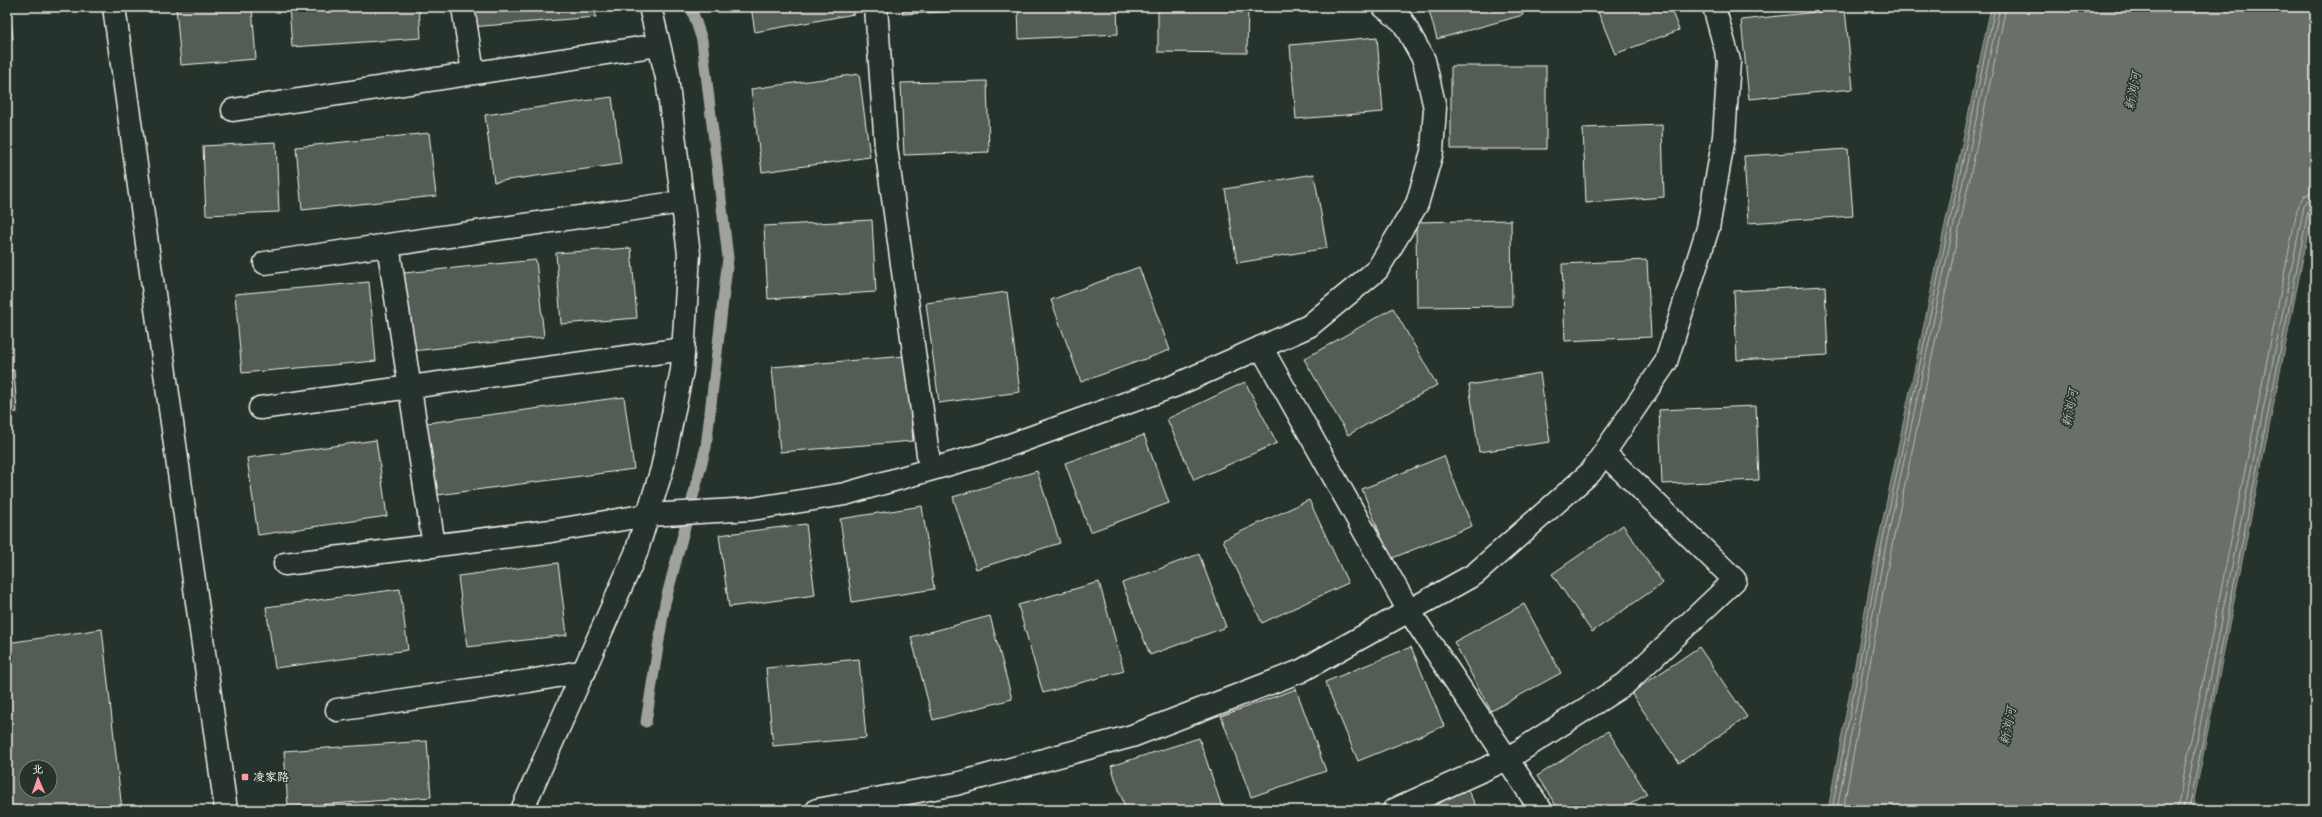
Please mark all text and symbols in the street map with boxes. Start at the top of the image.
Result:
water label: 新浏河 [2121,68,2145,112]
water label: 新浏河 [2058,385,2082,429]
water label: 新浏河 [1996,703,2020,747]
north arrow [18,759,58,799]
text: 北 [32,763,43,776]
place label: 凌家路 [253,770,289,785]
marker: 凌家路 [240,772,250,782]

